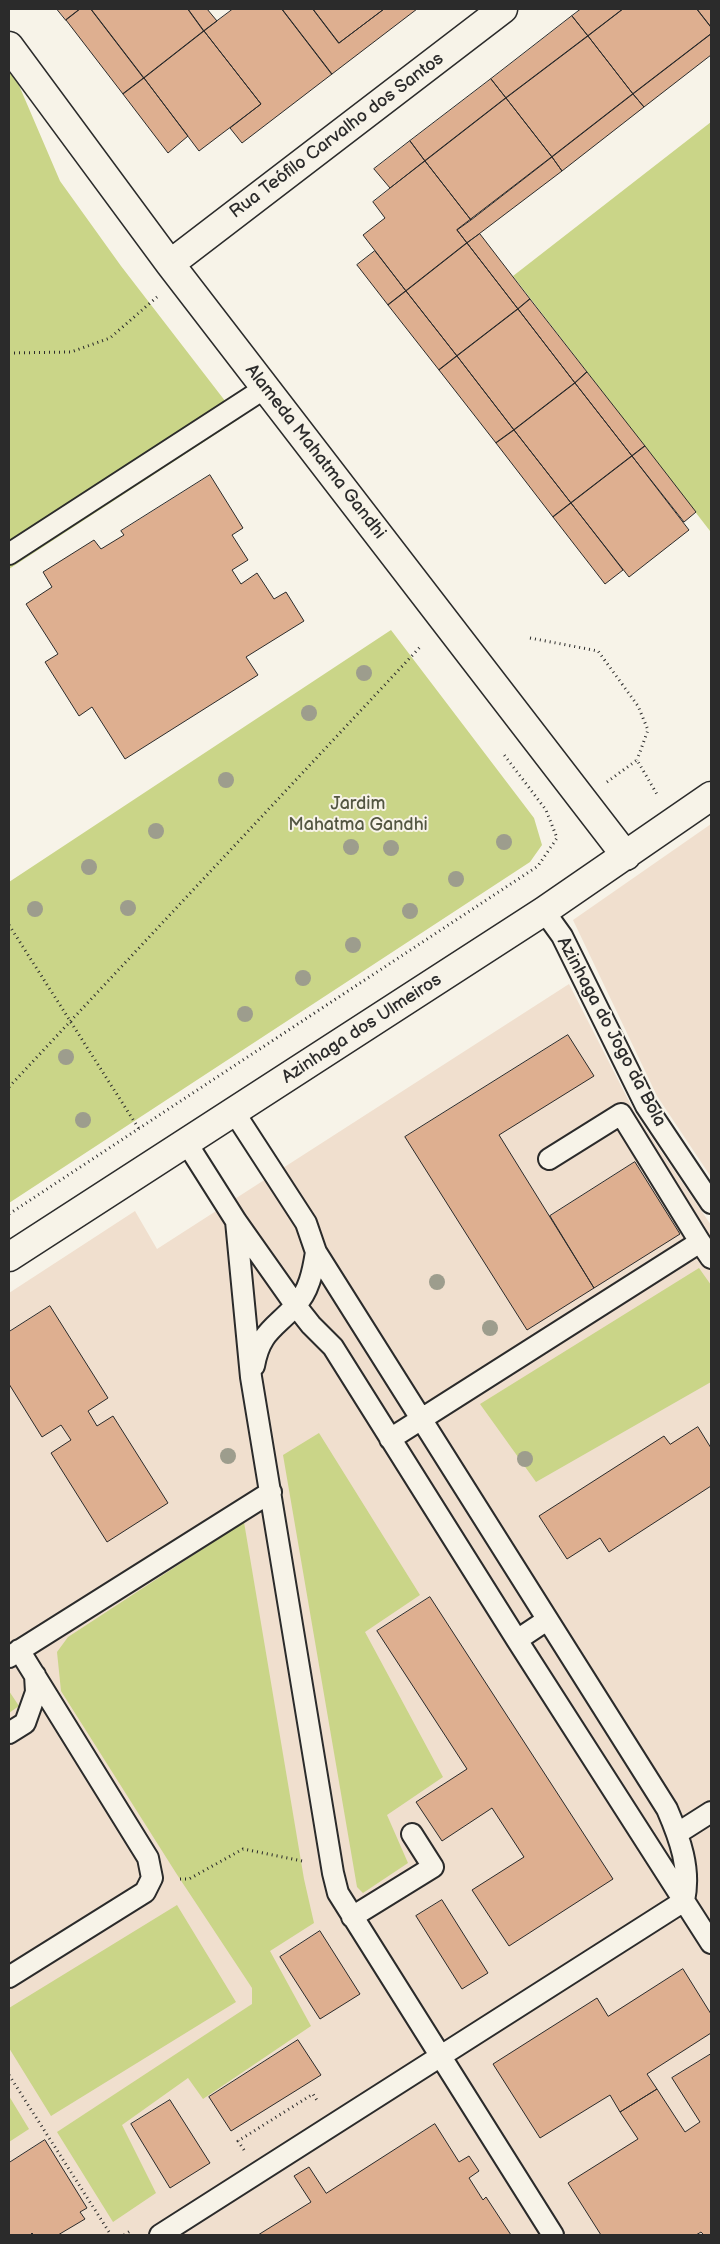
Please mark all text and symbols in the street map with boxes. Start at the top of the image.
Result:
street label: Rua Teófilo Carvalho dos Santos [226,48,448,224]
street label: Alameda Mahatma Gandhi [240,360,390,544]
park label: Jardim Mahatma Gandhi [288,793,428,836]
street label: Azinhaga do Jogo da Bola [552,933,670,1131]
street label: Azinhaga dos Ulmeiros [278,969,446,1089]

